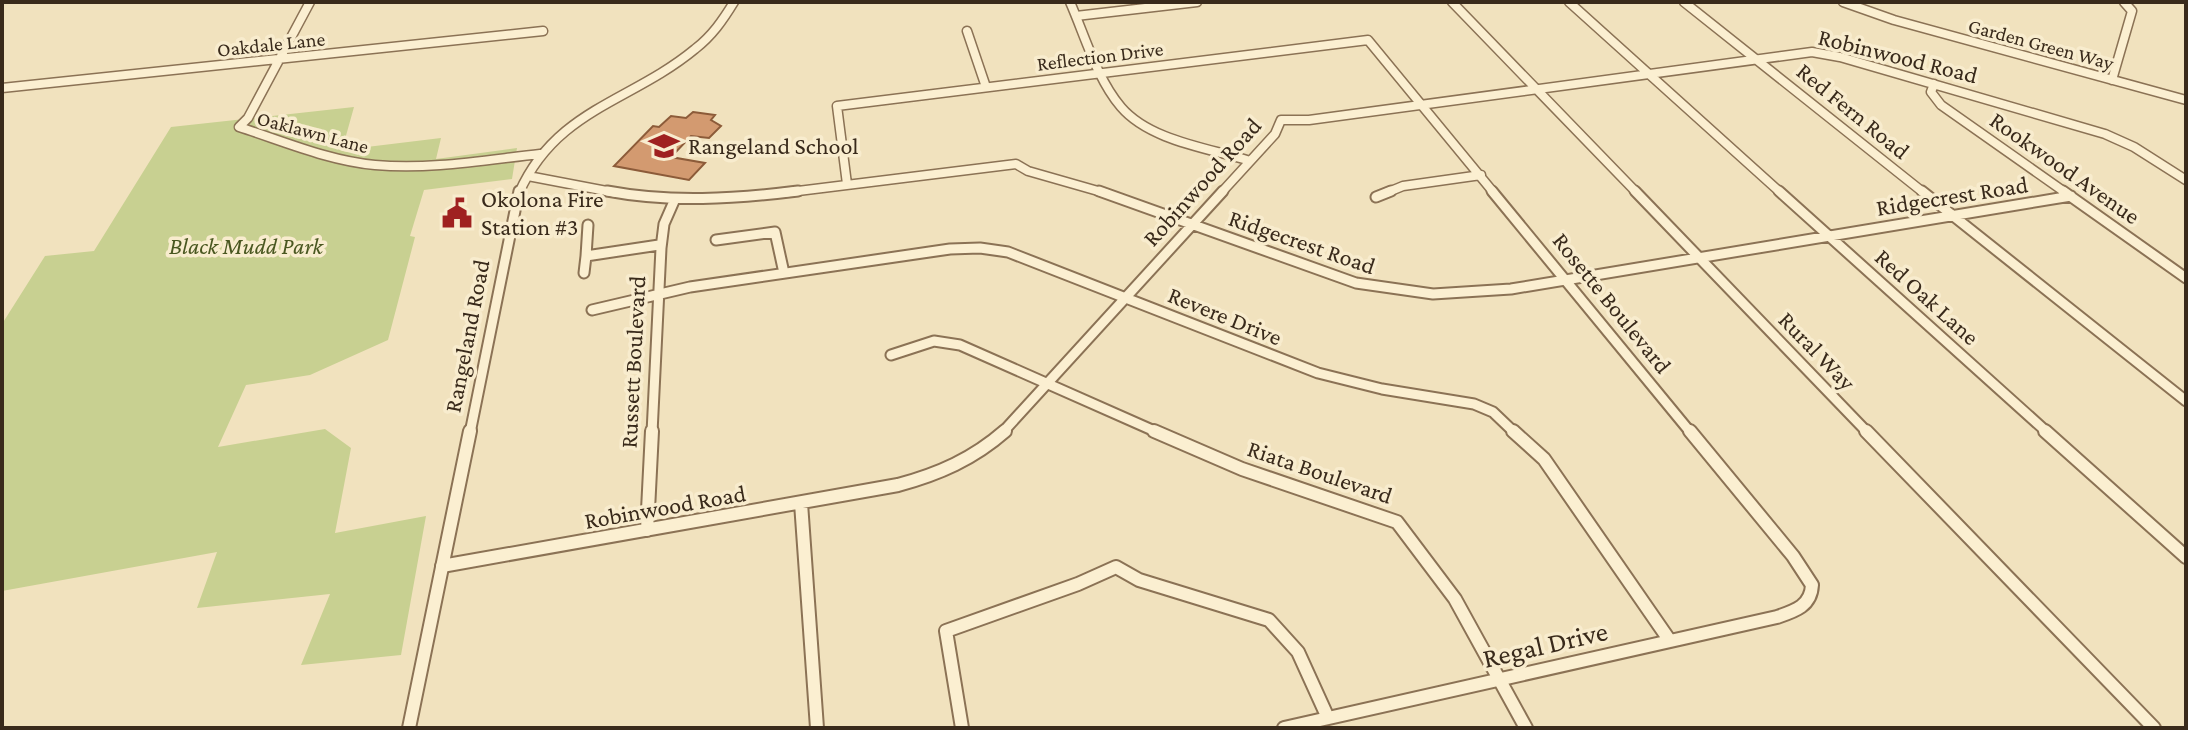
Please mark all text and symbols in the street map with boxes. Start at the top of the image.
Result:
street label: Garden Green Way [1966,14,2117,75]
street label: Robinwood Road [1816,23,1981,88]
street label: Oakdale Lane [216,27,326,61]
street label: Reflection Drive [1035,37,1165,75]
street label: Red Fern Road [1792,57,1915,164]
street label: Rookwood Avenue [1985,106,2146,229]
street label: Oaklawn Lane [255,107,371,158]
street label: Robinwood Road [1137,112,1267,251]
school or university icon: Rangeland School [647,129,681,163]
place label: Rangeland School [688,132,859,159]
street label: Ridgecrest Road [1874,170,2030,221]
place label: Okolona Fire Station #3 [481,185,604,240]
public building icon: Okolona Fire Station #3 [440,196,474,230]
street label: Ridgecrest Road [1225,204,1379,279]
street label: Rosette Boulevard [1548,227,1678,379]
park label: Black Mudd Park [169,232,325,259]
street label: Red Oak Lane [1870,243,1985,350]
street label: Rangeland Road [438,257,495,415]
street label: Russett Boulevard [614,275,651,449]
street label: Revere Drive [1164,281,1286,351]
street label: Rural Way [1773,306,1862,396]
street label: Riata Boulevard [1244,434,1396,509]
street label: Robinwood Road [582,479,748,534]
street label: Regal Drive [1480,615,1611,674]

